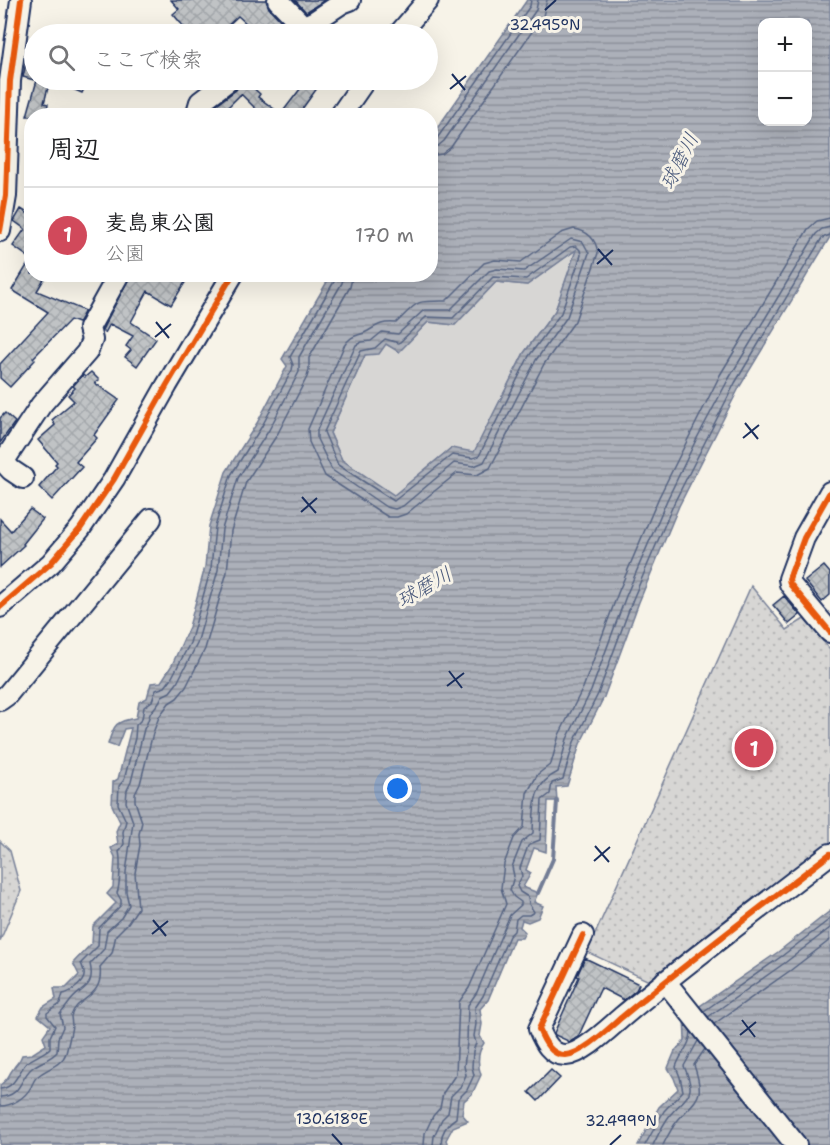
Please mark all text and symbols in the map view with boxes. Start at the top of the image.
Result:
text: 32.495°N [510,15,580,35]
map controls [758,18,812,126]
button: + [758,18,812,72]
search box [24,24,438,90]
icon: search [45,41,78,74]
text: ここで検索 [93,45,203,74]
button: − [758,72,812,126]
water label: 球磨川 [654,128,704,194]
text: 周辺 [48,131,100,166]
text: 麦島東公園 [105,208,215,237]
text: 1 [63,222,72,248]
text: 170 m [355,222,414,248]
text: 公園 [105,240,145,266]
water label: 球磨川 [392,561,456,613]
pin: 1 [734,726,774,771]
your location [383,774,412,803]
text: 130.618°E [296,1109,368,1129]
text: 32.499°N [585,1111,657,1131]

